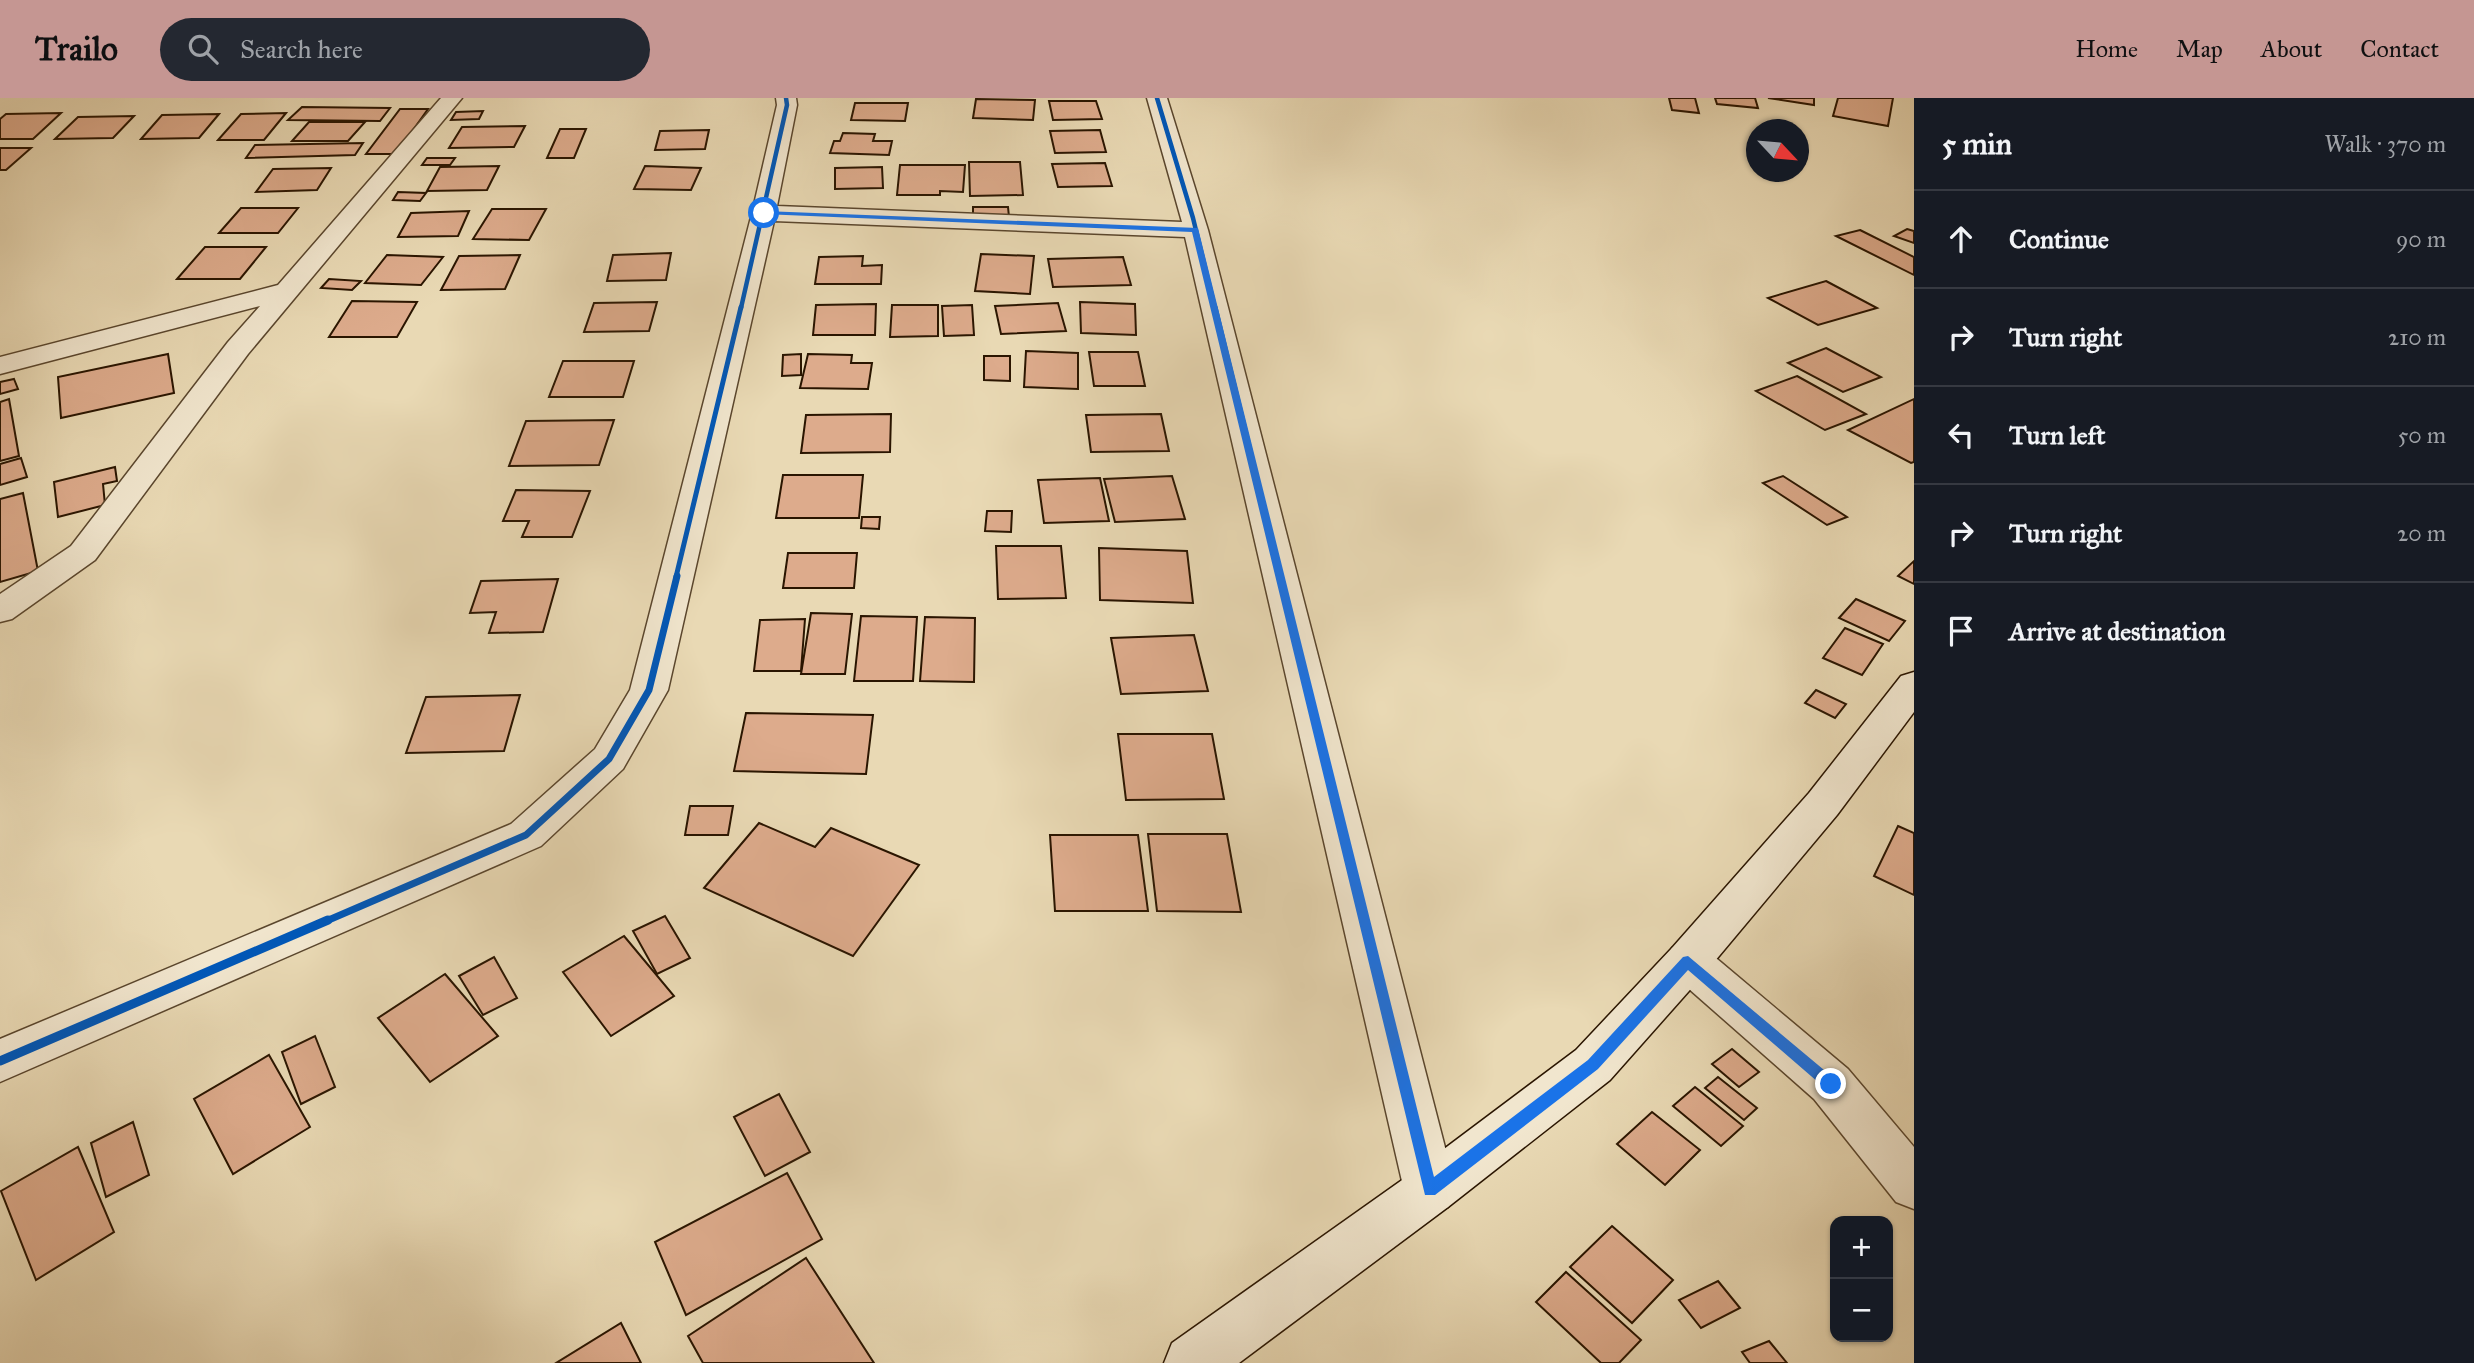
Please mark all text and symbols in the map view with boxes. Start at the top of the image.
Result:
search box [160,18,650,81]
text: Trailo [35,29,118,69]
icon: search [184,30,222,68]
text: Search here [240,33,363,65]
text: Home [2075,34,2138,64]
text: Map [2176,34,2223,64]
text: About [2261,34,2322,64]
text: Contact [2360,34,2439,64]
north arrow [1746,119,1809,182]
text: 5 min [1942,126,2012,162]
text: Walk · 370 m [2325,130,2446,158]
route start [748,197,779,228]
icon: ahead [1942,220,1980,258]
text: Continue [2009,223,2109,255]
text: 90 m [2396,225,2446,253]
icon: right [1942,318,1980,356]
text: Turn right [2009,321,2122,353]
text: 210 m [2388,323,2446,351]
icon: left [1942,416,1980,454]
text: Turn left [2009,419,2105,451]
text: 50 m [2398,421,2446,449]
icon: right [1942,514,1980,552]
text: Turn right [2009,517,2122,549]
text: 20 m [2397,519,2446,547]
icon: arrive [1942,612,1980,650]
text: Arrive at destination [2009,615,2226,647]
route end [1815,1068,1846,1099]
map controls [1830,1216,1893,1342]
button: + [1830,1216,1893,1279]
button: − [1830,1279,1893,1342]

